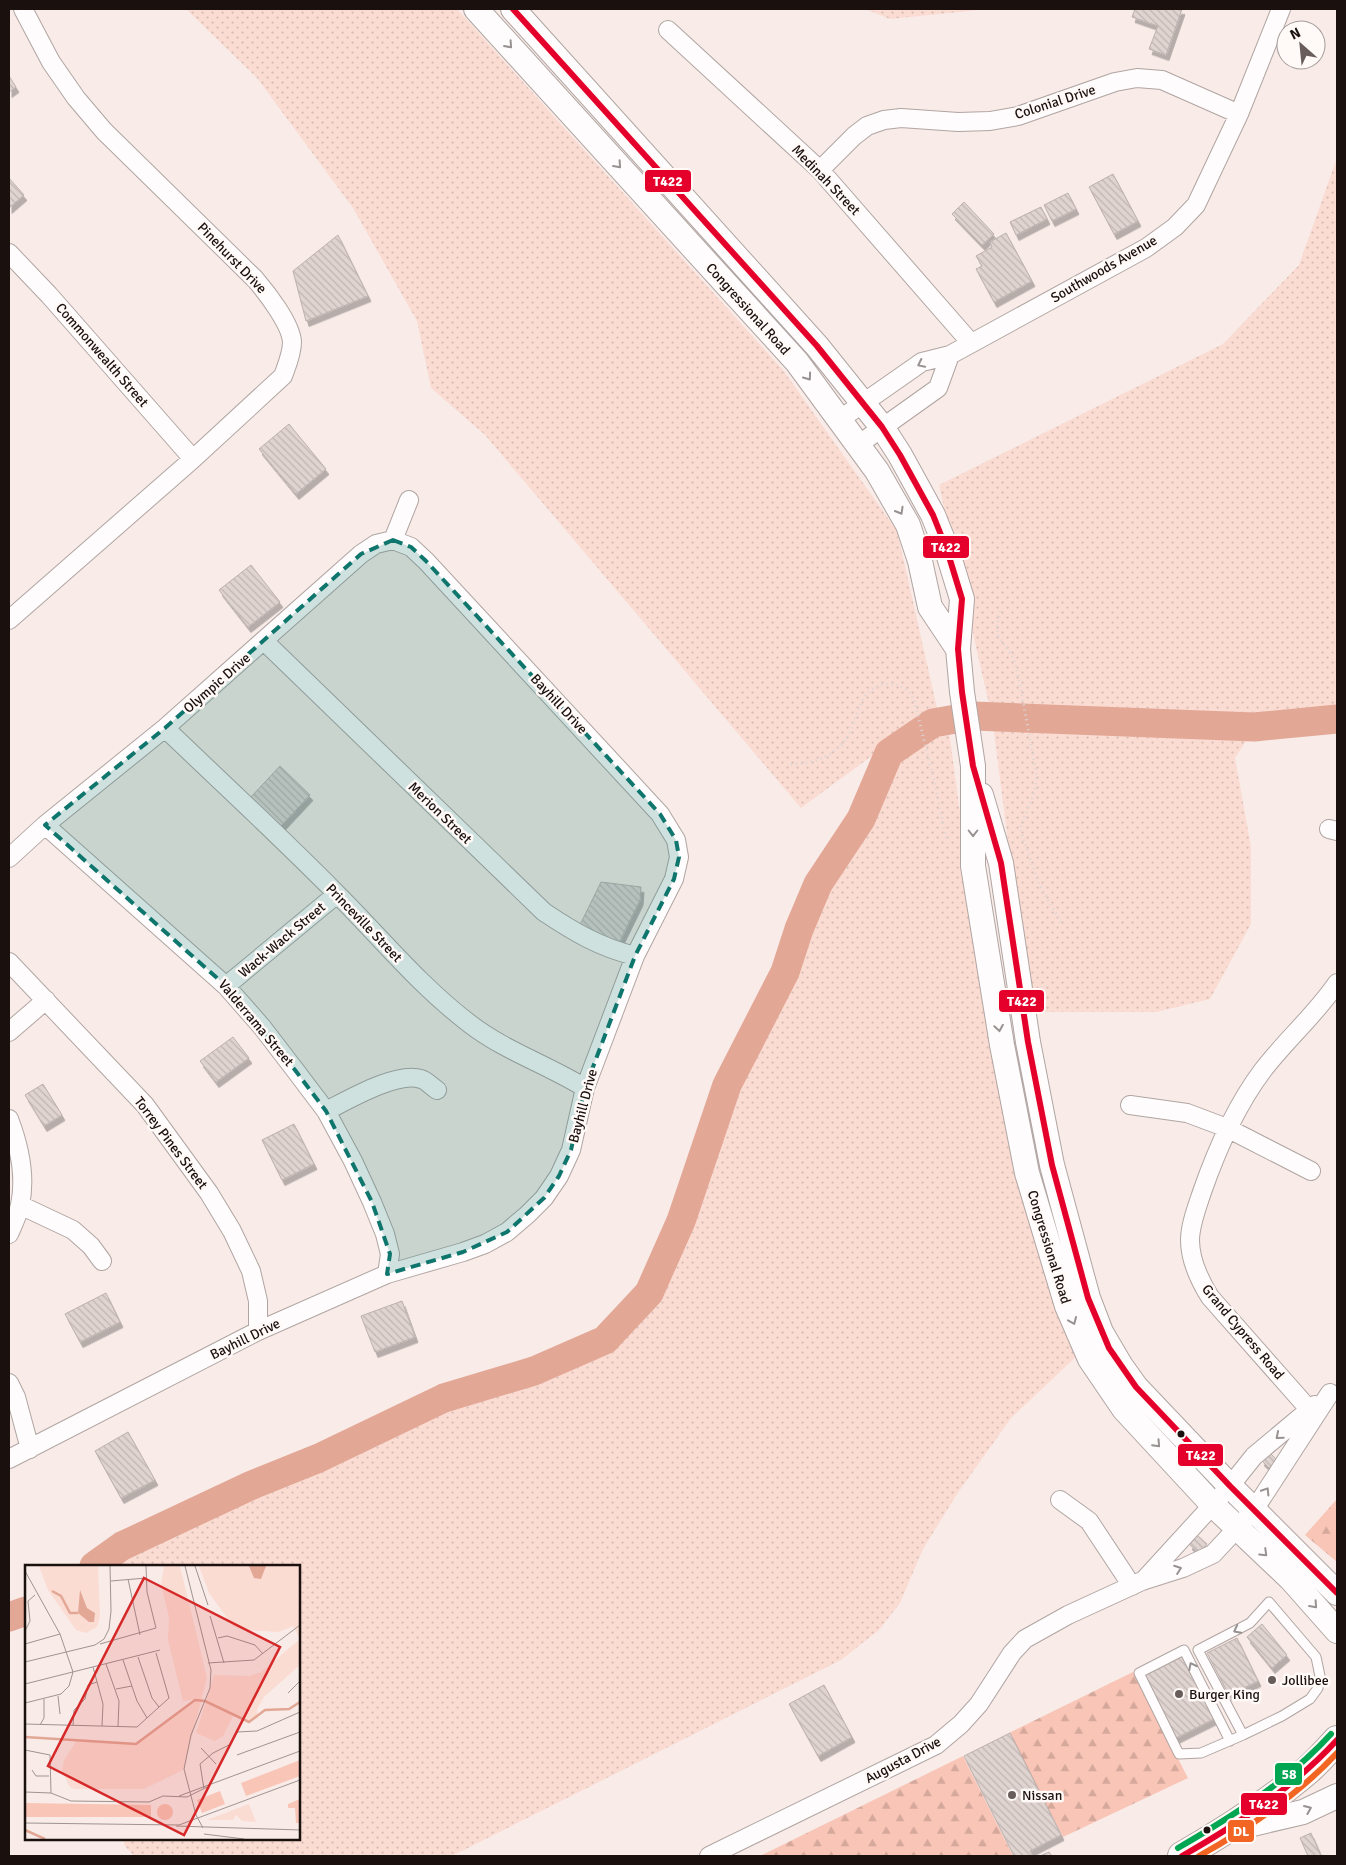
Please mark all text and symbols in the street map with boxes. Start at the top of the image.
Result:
north arrow [1276,20,1326,70]
text: N [1287,24,1304,44]
one-way arrow [503,40,512,49]
street label: Colonial Drive [1012,81,1098,123]
street label: Medinah Street [788,141,864,219]
one-way arrow [612,160,621,169]
line badge: T422 [644,169,692,193]
text: T422 [653,173,683,190]
street label: Pinehurst Drive [194,219,270,297]
street label: Southwoods Avenue [1048,232,1160,306]
street label: Congressional Road [702,260,794,358]
street label: Commonwealth Street [52,299,152,411]
one-way arrow [918,358,927,368]
one-way arrow [802,371,811,381]
one-way arrow [894,506,904,515]
line badge: T422 [922,535,970,559]
text: T422 [931,539,961,556]
street label: Olympic Drive [180,649,254,717]
street label: Bayhill Drive [527,670,591,738]
street label: Merion Street [405,778,475,848]
one-way arrow [968,829,978,837]
street label: Princeville Street [322,880,406,966]
street label: Wack-Wack Street [235,899,329,981]
street label: Valderrama Street [215,976,297,1070]
line badge: T422 [998,989,1045,1013]
text: T422 [1007,993,1037,1010]
one-way arrow [993,1025,1004,1033]
street label: Bayhill Drive [565,1067,601,1145]
street label: Torrey Pines Street [131,1093,211,1193]
street label: Congressional Road [1024,1188,1074,1306]
street label: Grand Cypress Road [1198,1281,1288,1383]
street label: Bayhill Drive [207,1315,283,1363]
one-way arrow [1067,1316,1077,1325]
unlabelled marker [1176,1429,1186,1439]
one-way arrow [1276,1430,1285,1438]
one-way arrow [1151,1439,1160,1448]
line badge: T422 [1177,1443,1224,1467]
text: T422 [1186,1447,1216,1464]
one-way arrow [1259,1488,1269,1497]
one-way arrow [1258,1547,1267,1556]
inset map [25,1565,300,1840]
one-way arrow [1174,1565,1182,1575]
one-way arrow [1308,1600,1317,1609]
one-way arrow [1233,1624,1242,1634]
one-way arrow [1188,1662,1198,1671]
place label: Jollibee [1282,1672,1329,1689]
marker: Jollibee [1266,1674,1278,1686]
place label: Burger King [1189,1686,1260,1703]
marker: Burger King [1173,1688,1185,1700]
street label: Augusta Drive [862,1733,944,1787]
line badge: 58 [1274,1762,1303,1786]
text: 58 [1281,1766,1297,1783]
place label: Nissan [1022,1787,1062,1804]
marker: Nissan [1006,1789,1018,1801]
line badge: T422 [1240,1792,1288,1816]
text: T422 [1249,1796,1279,1813]
one-way arrow [1303,1805,1312,1815]
line badge: DL [1227,1819,1255,1843]
text: DL [1233,1823,1250,1840]
unlabelled marker [1202,1825,1212,1835]

